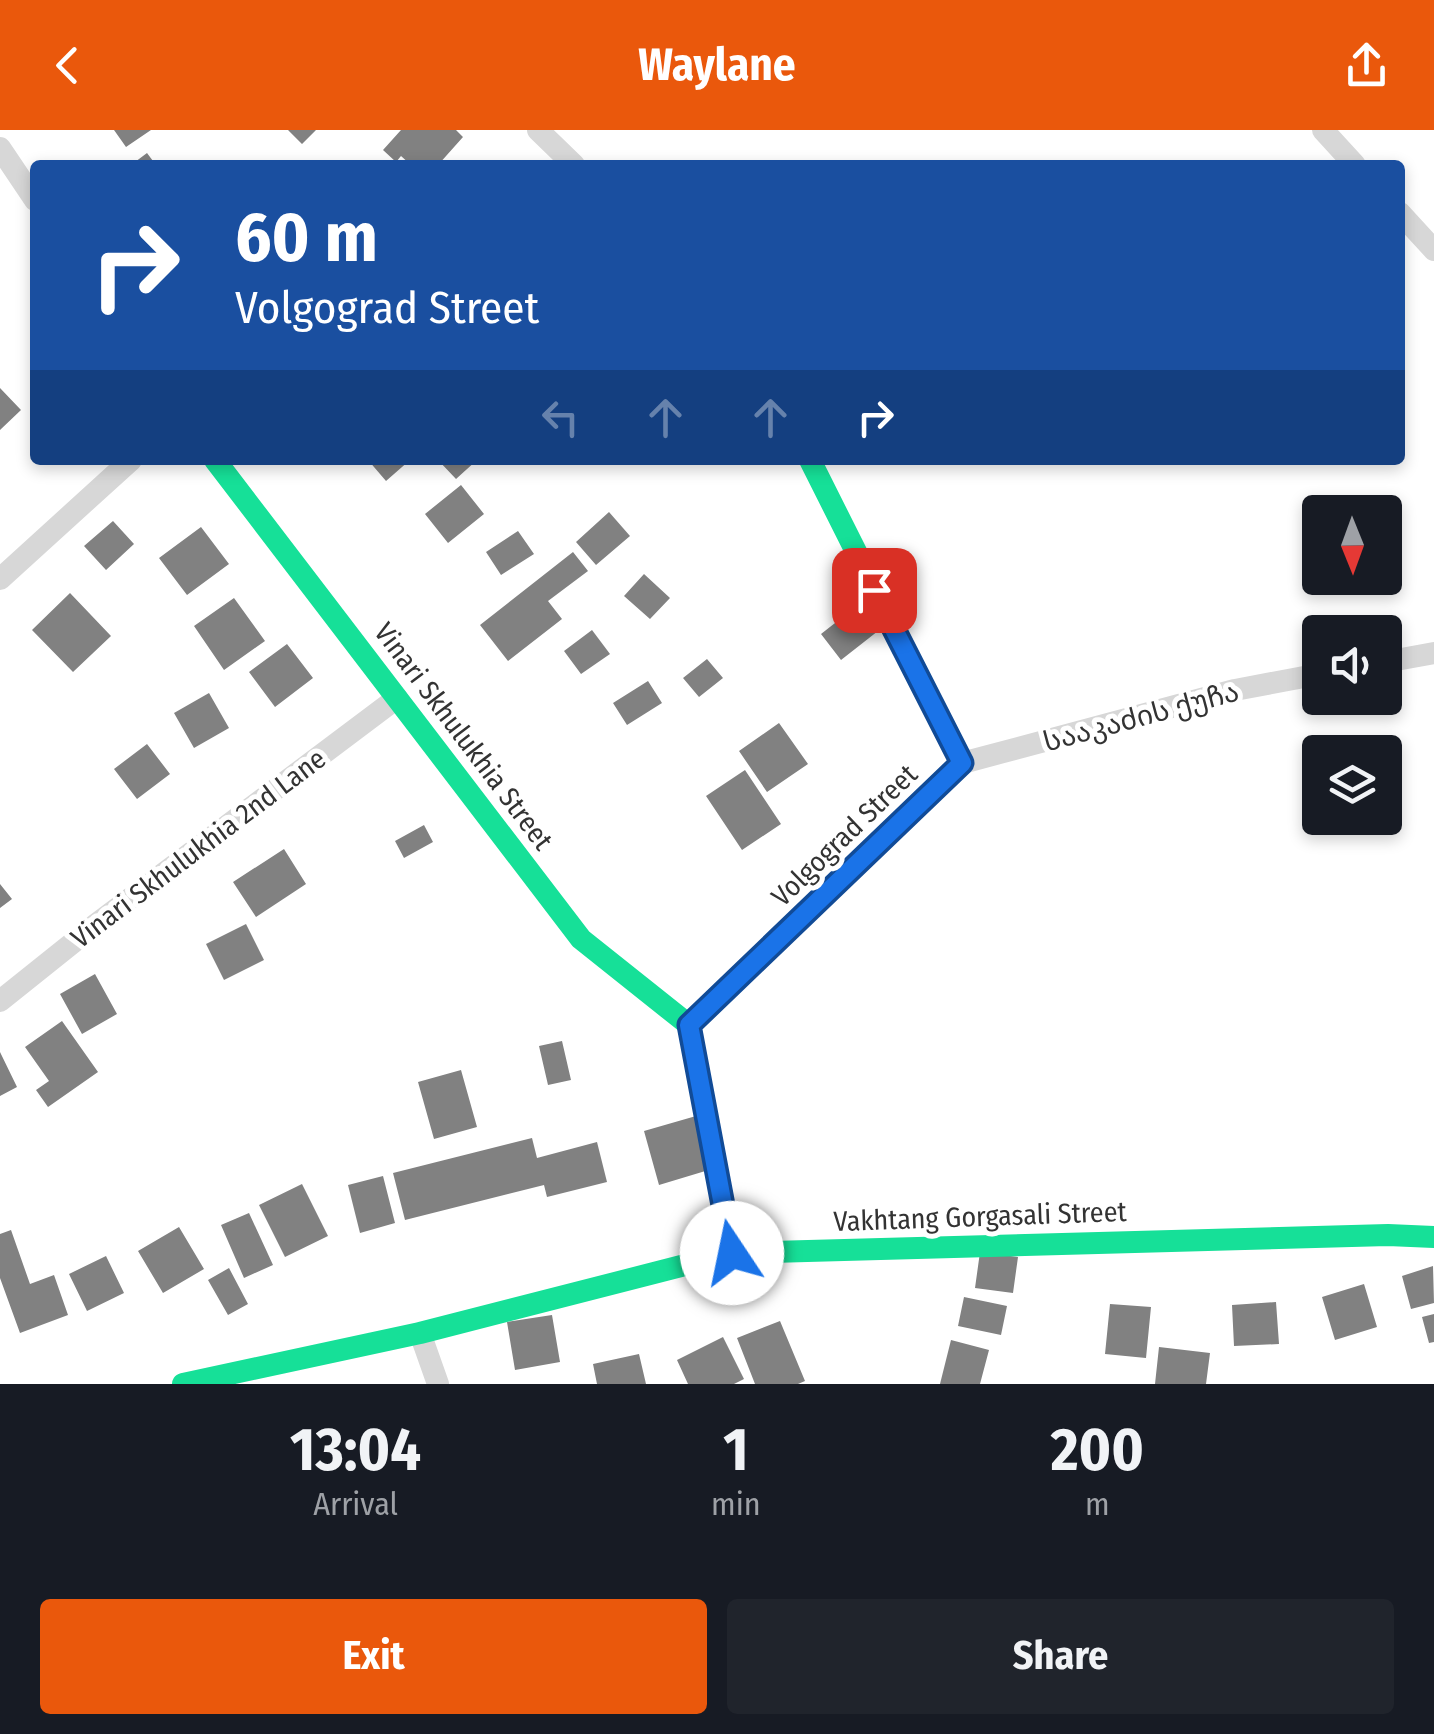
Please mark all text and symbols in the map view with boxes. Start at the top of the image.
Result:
icon: back [40,38,95,93]
text: Waylane [638,38,796,92]
icon: share [1339,38,1394,93]
text: 60 m [235,196,378,280]
icon: right [70,200,200,330]
text: Volgograd Street [235,281,539,335]
icon: left [533,390,588,445]
icon: ahead [638,390,693,445]
icon: ahead [743,390,798,445]
icon: right [848,390,903,445]
north arrow [1302,495,1402,595]
map controls [1302,495,1402,835]
pin [832,548,917,633]
icon: arrive [847,563,902,618]
button: sound [1302,615,1402,715]
street label: Vinari Skhulukhia Street [367,616,560,857]
street label: სააკაძის ქუჩა [1040,675,1242,758]
button: layers [1302,735,1402,835]
street label: Vinari Skhulukhia 2nd Lane [65,742,332,955]
street label: Volgograd Street [765,757,925,913]
street label: Vakhtang Gorgasali Street [833,1195,1128,1238]
position arrow [680,1201,784,1305]
text: 13:04 [290,1414,421,1486]
text: 1 [723,1414,749,1486]
text: 200 [1051,1414,1144,1486]
text: Arrival [313,1485,398,1523]
text: min [711,1485,761,1523]
text: m [1085,1485,1110,1523]
button: Exit [40,1599,707,1714]
button: Share [727,1599,1394,1714]

